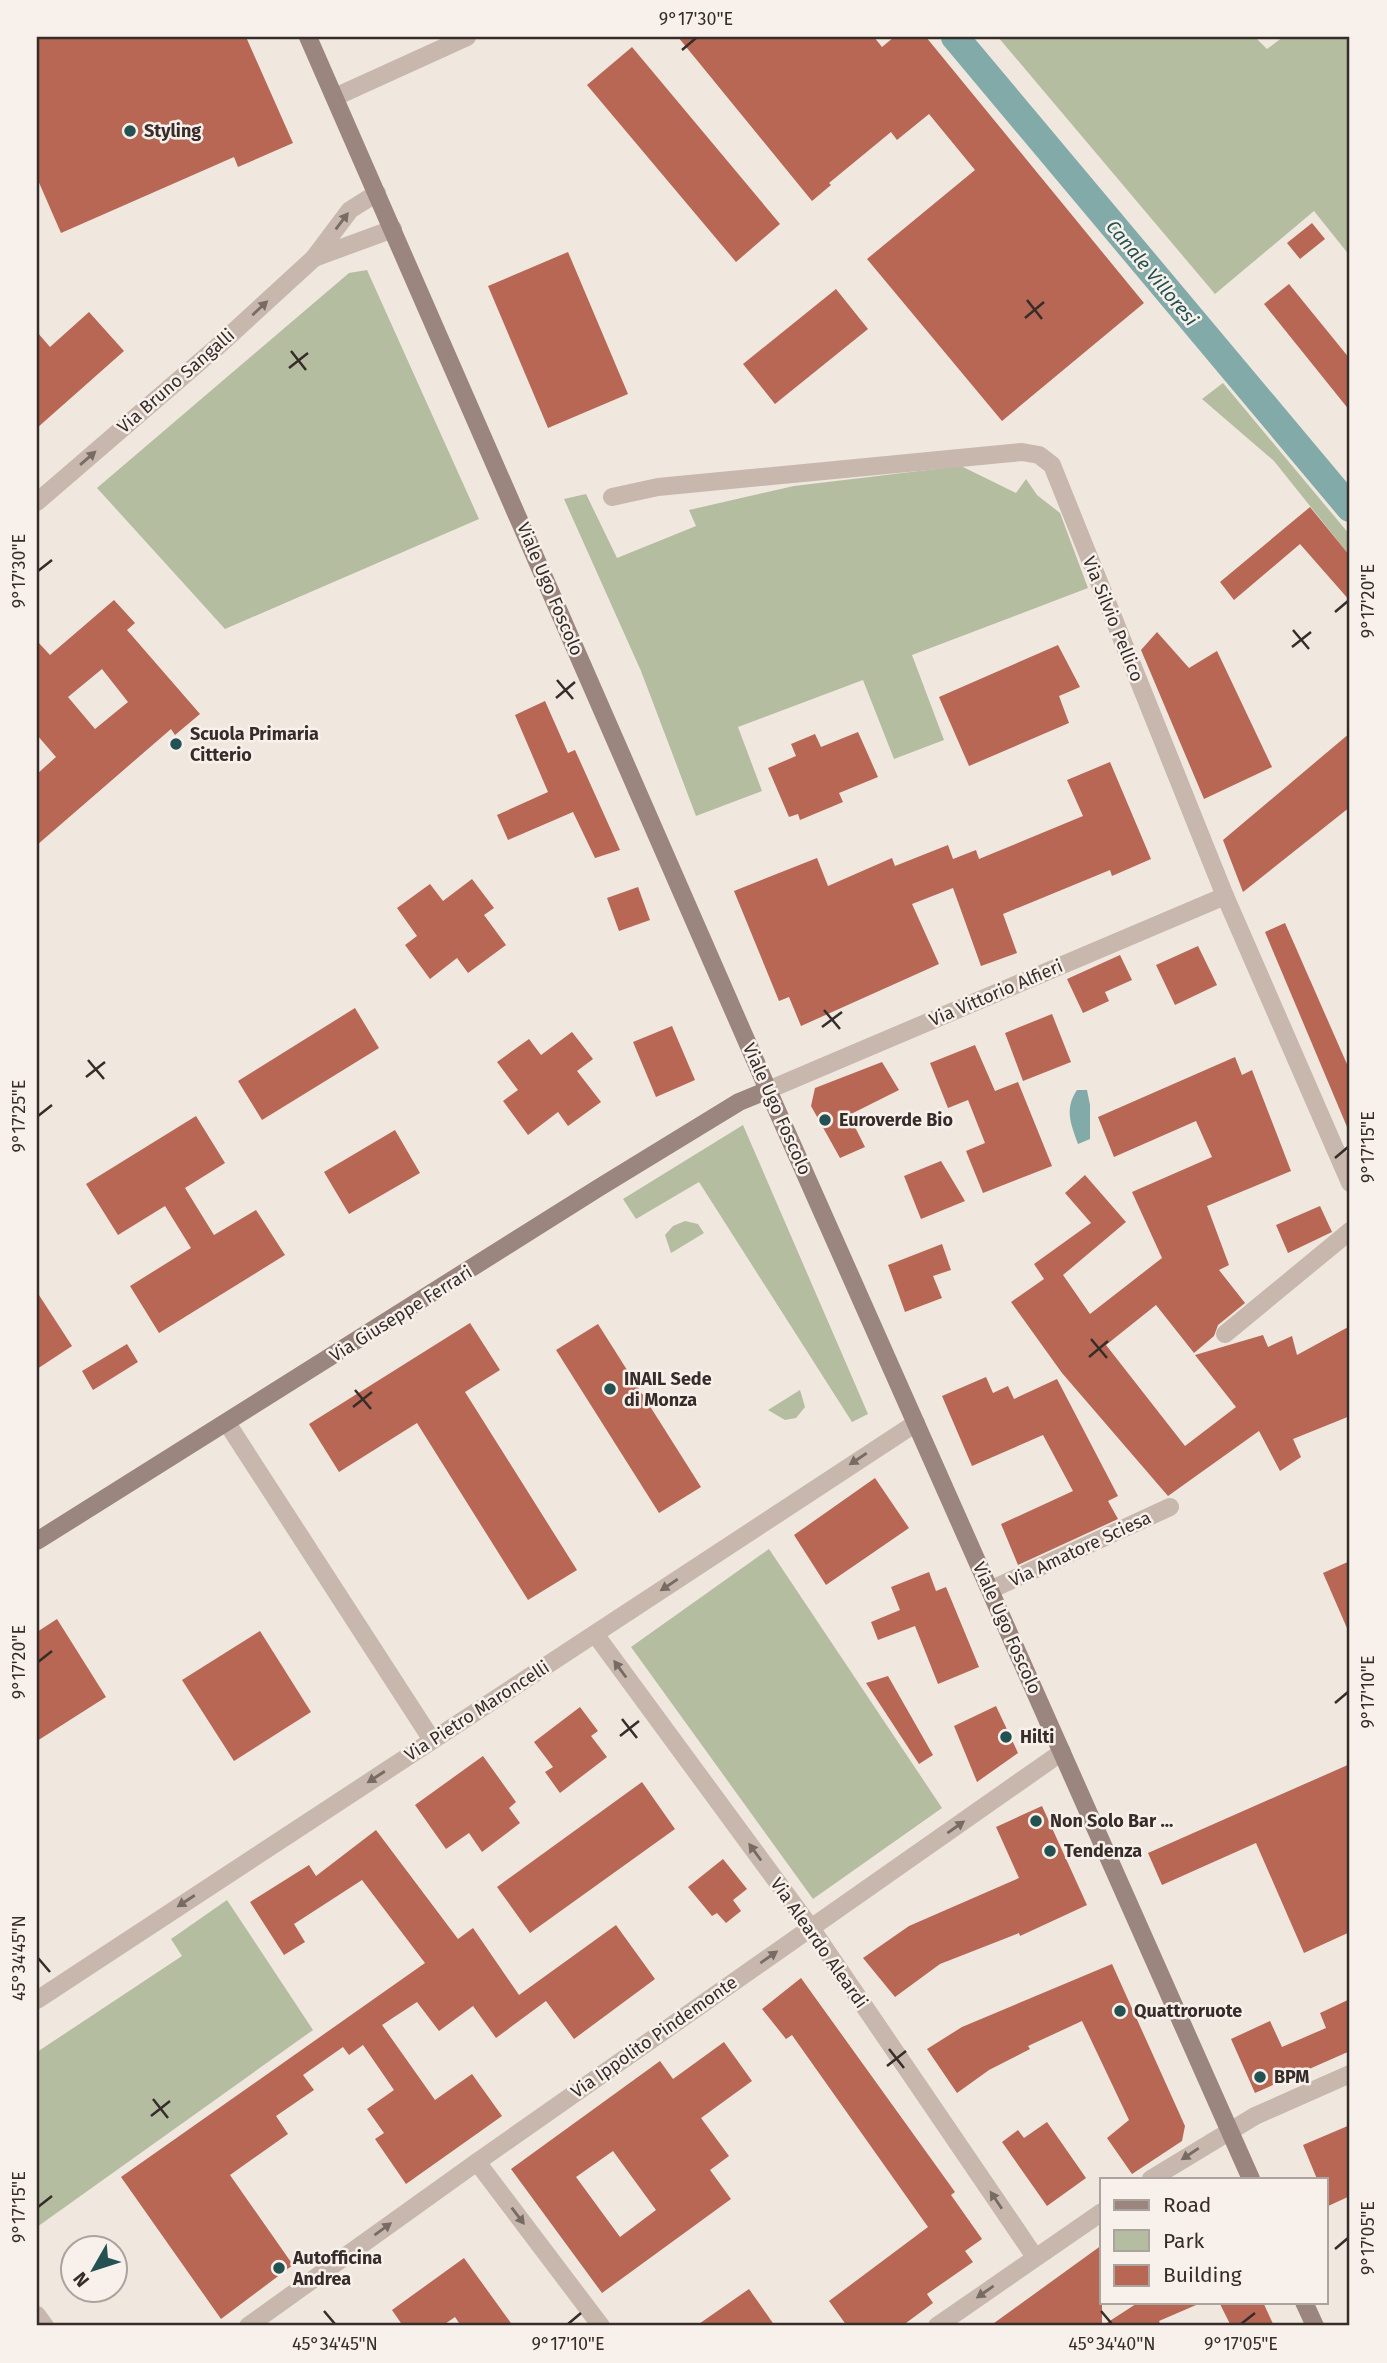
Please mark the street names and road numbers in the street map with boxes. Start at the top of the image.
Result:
street label: Via Bruno Sangalli [113,324,239,438]
street label: Viale Ugo Foscolo [512,519,588,659]
street label: Via Silvio Pellico [1078,553,1148,685]
street label: Via Vittorio Alfieri [926,955,1066,1031]
street label: Viale Ugo Foscolo [738,1040,816,1178]
street label: Via Giuseppe Ferrari [326,1261,476,1367]
street label: Via Amatore Sciesa [1005,1506,1155,1592]
street label: Viale Ugo Foscolo [968,1559,1046,1697]
street label: Via Pietro Maroncelli [401,1656,553,1766]
street label: Via Aleardo Aleardi [766,1874,872,2012]
street label: Via Ippolito Pindemonte [567,1971,741,2103]

